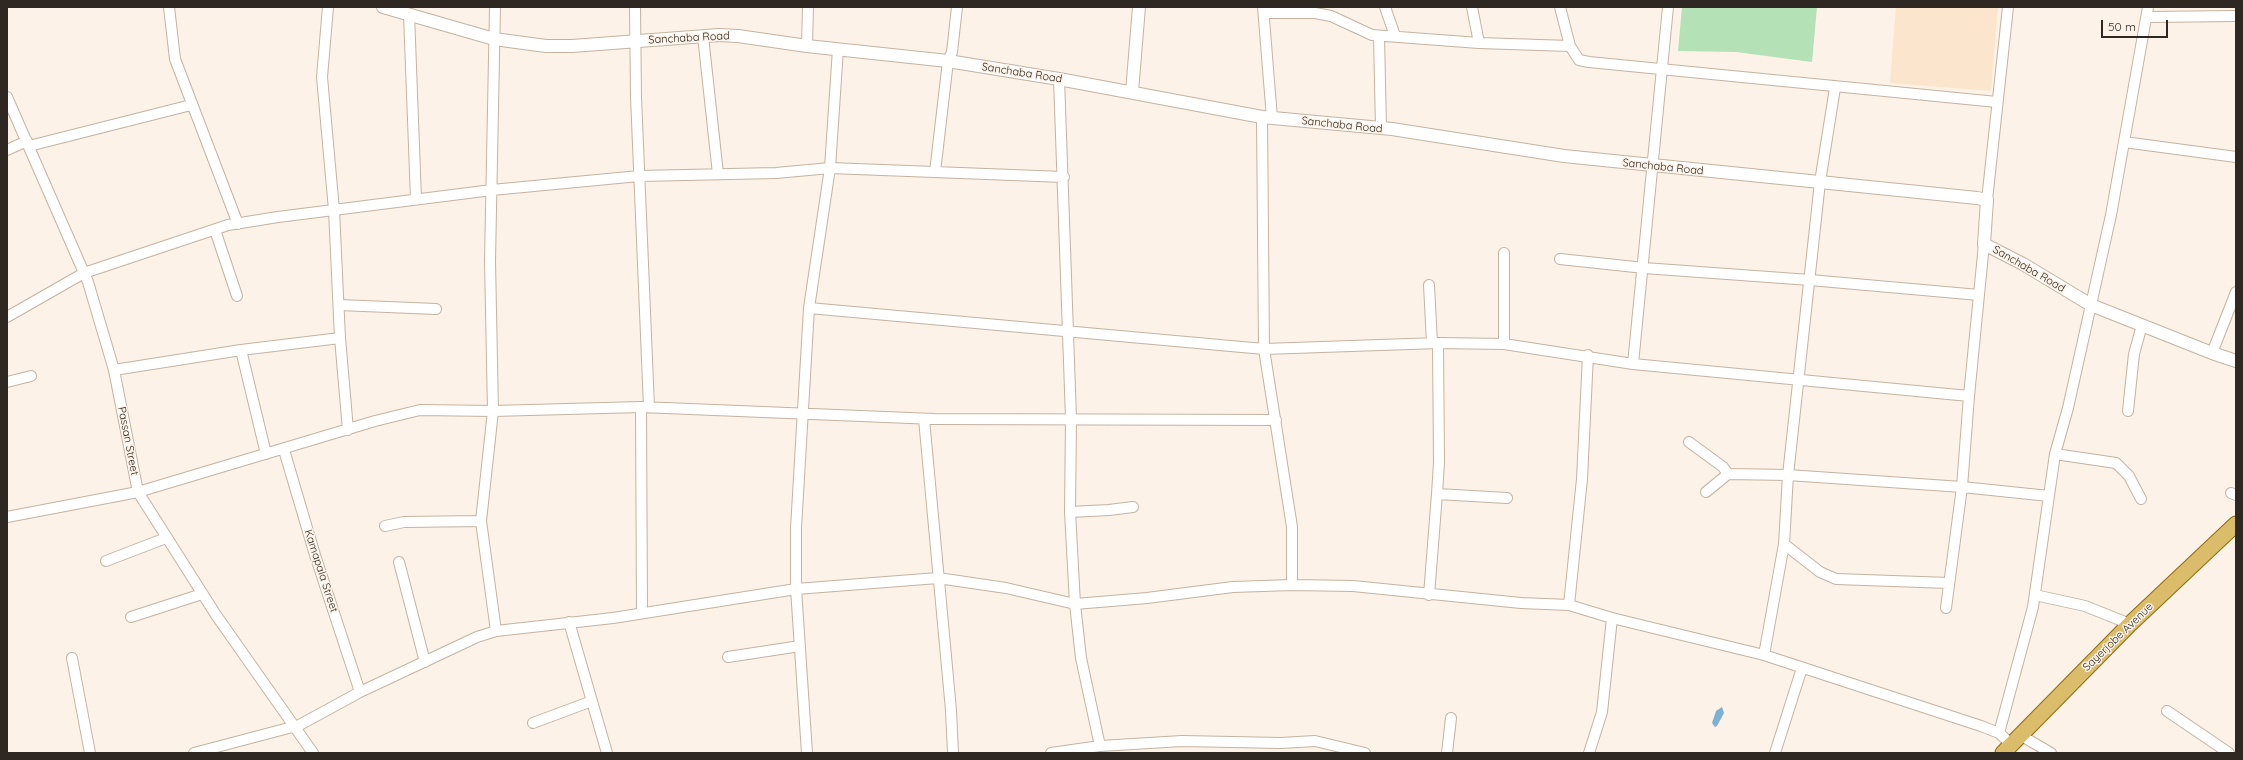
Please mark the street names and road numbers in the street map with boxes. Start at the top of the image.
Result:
street label: Sanchaba Road [648,29,730,47]
street label: Sanchaba Road [981,60,1063,86]
street label: Sanchaba Road [1301,114,1383,136]
street label: Sanchaba Road [1622,156,1704,178]
street label: Sanchaba Road [1990,243,2068,295]
street label: Passan Street [115,406,141,476]
street label: Kamapala Street [301,528,341,614]
street label: Sayerjobe Avenue [2080,600,2156,674]

